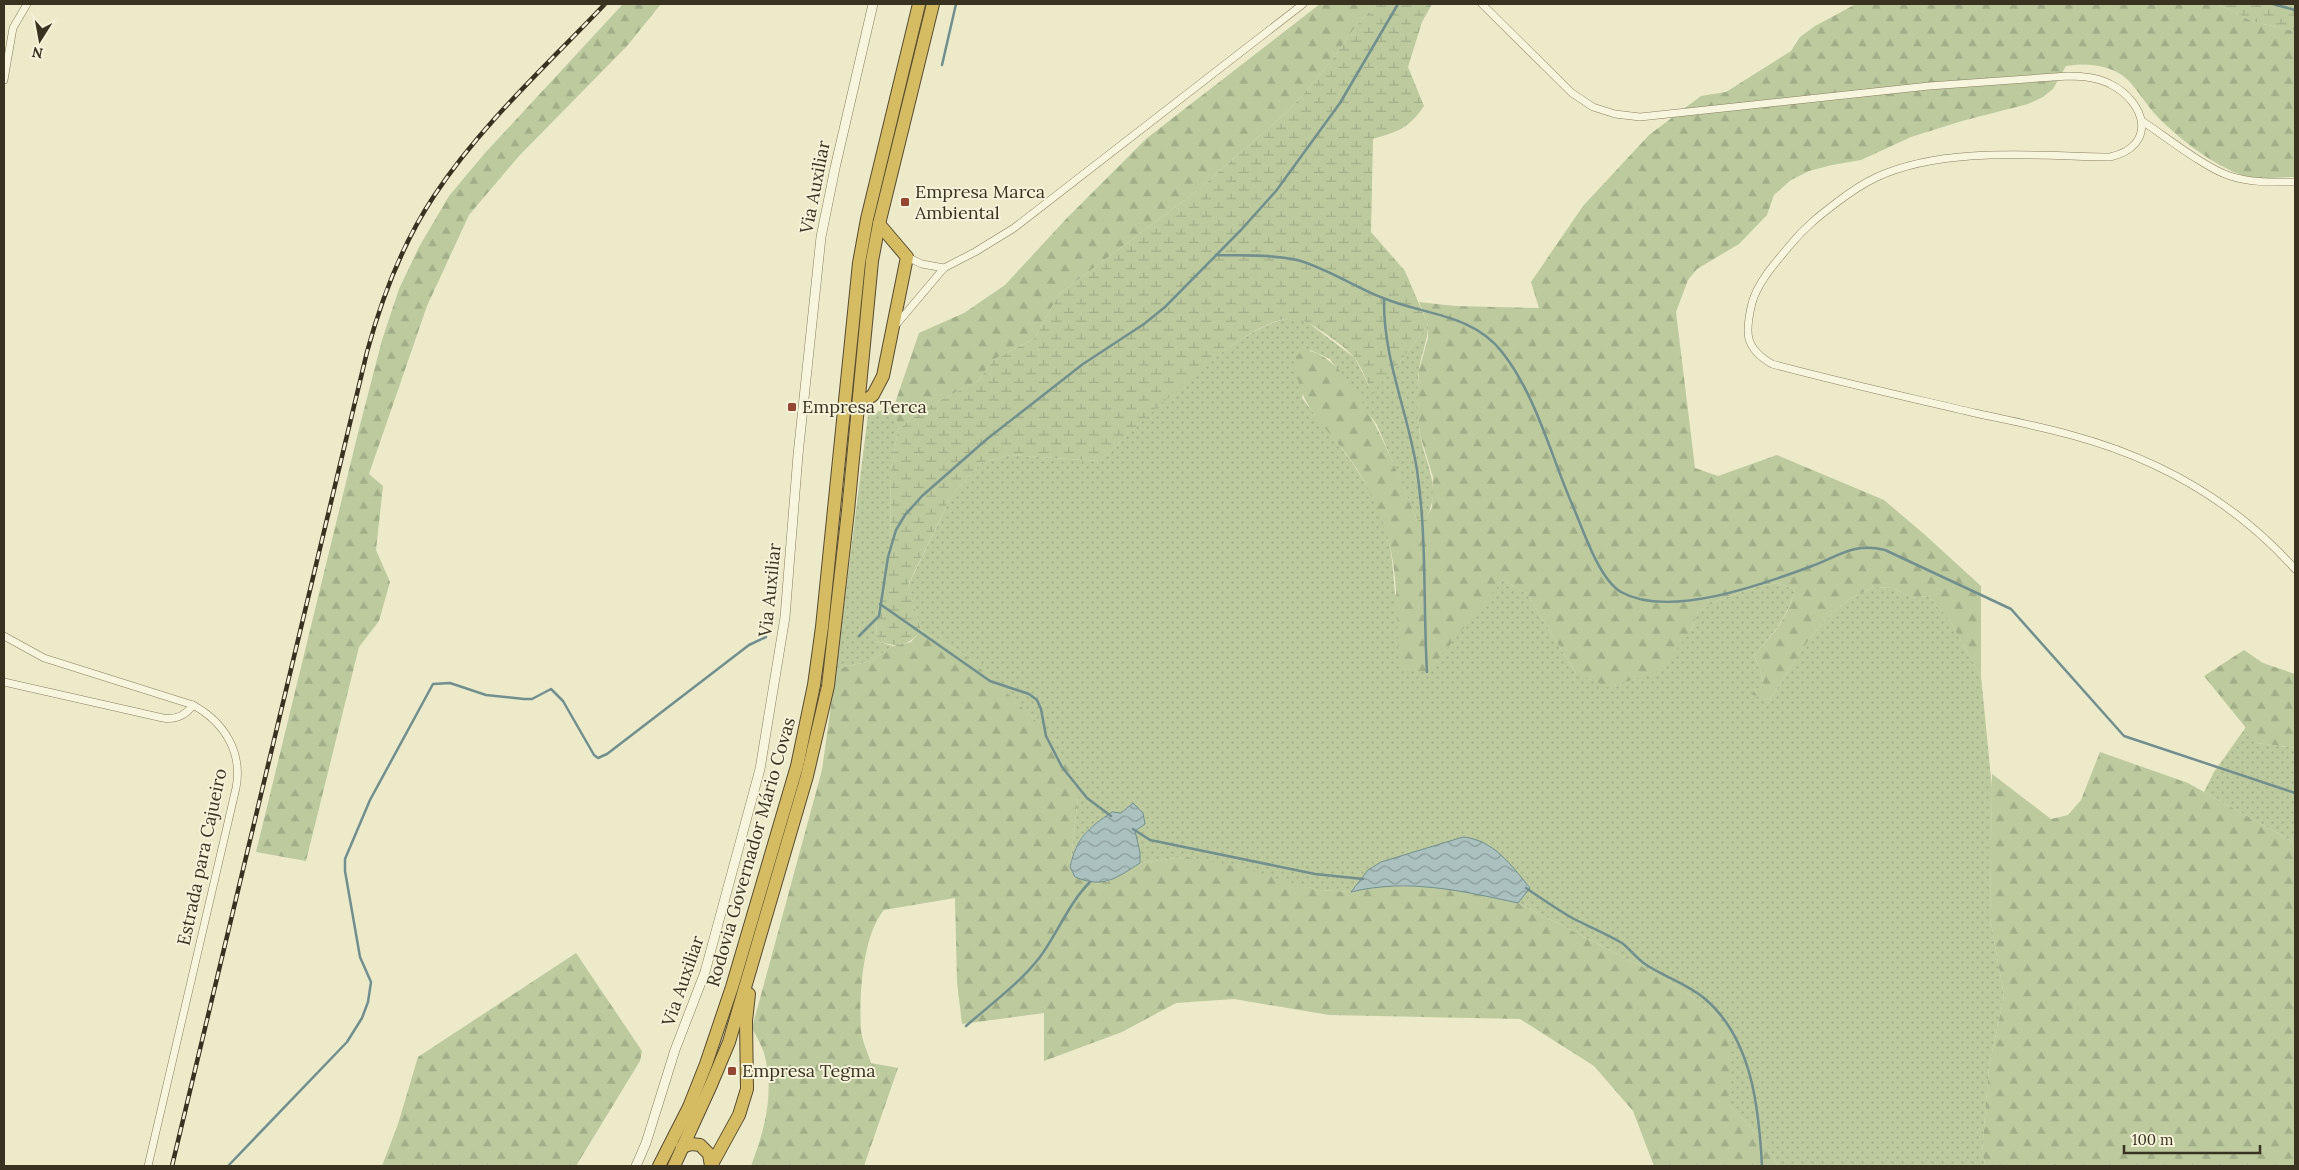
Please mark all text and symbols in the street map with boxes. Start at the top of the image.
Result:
north arrow [15,15,65,65]
text: N [30,43,45,63]
street label: Via Auxiliar [794,138,835,236]
place label: Empresa Marca Ambiental [914,180,1045,224]
marker: Empresa Marca Ambiental [899,196,911,208]
place label: Empresa Terca [802,395,927,418]
marker: Empresa Terca [786,401,798,413]
street label: Via Auxiliar [753,542,786,639]
street label: Rodovia Governador Mário Covas [701,714,800,989]
street label: Estrada para Cajueiro [172,766,232,947]
street label: Via Auxiliar [656,932,709,1030]
place label: Empresa Tegma [742,1059,876,1082]
marker: Empresa Tegma [726,1065,738,1077]
scale bar [2124,1122,2260,1154]
text: 100 m [2132,1130,2173,1149]

